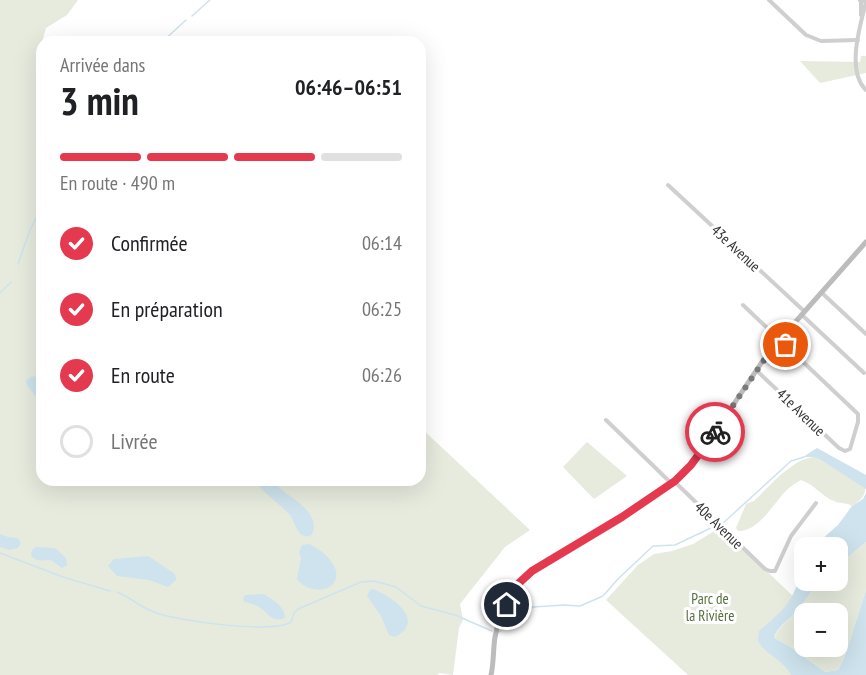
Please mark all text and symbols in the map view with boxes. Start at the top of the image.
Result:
text: Arrivée dans [60,52,145,78]
text: 06:46–06:51 [295,73,402,101]
text: 3 min [60,75,139,126]
text: En route · 490 m [60,170,175,196]
street label: 43e Avenue [707,220,765,276]
icon: check [60,227,93,260]
text: Confirmée [111,229,188,257]
text: 06:14 [362,230,402,256]
icon: check [60,293,93,326]
text: En préparation [111,295,223,323]
text: 06:25 [362,296,402,322]
pin [760,319,811,370]
icon: bag [769,328,802,361]
icon: check [60,359,93,392]
text: En route [111,361,175,389]
text: 06:26 [362,362,402,388]
street label: 41e Avenue [773,384,829,440]
courier [685,402,745,462]
icon: bike [699,416,732,449]
text: Livrée [111,427,157,455]
street label: 40e Avenue [691,497,747,553]
map controls [794,537,848,657]
button: + [794,537,848,591]
pin [481,579,532,630]
icon: home [490,588,523,621]
park label: Parc de la Rivière [686,589,734,625]
button: − [794,603,848,657]

